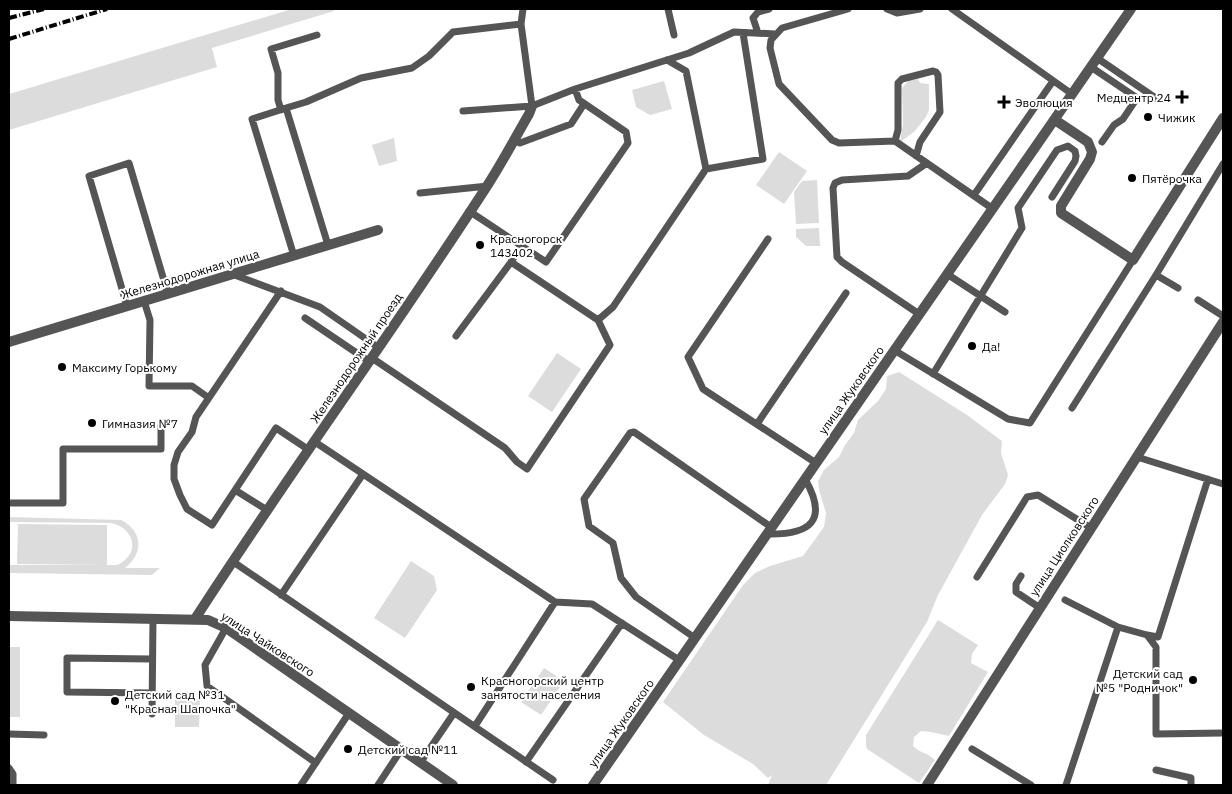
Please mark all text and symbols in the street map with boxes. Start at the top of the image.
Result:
place label: Медцентр 24 [1097,90,1171,105]
marker: Медцентр 24 [1175,90,1189,104]
marker: Эволюция [997,95,1011,109]
place label: Эволюция [1015,95,1073,110]
place label: Чижик [1158,110,1196,125]
marker: Чижик [1142,111,1154,123]
place label: Пятёрочка [1142,171,1202,186]
marker: Пятёрочка [1126,172,1138,184]
place label: Красногорск 143402 [490,231,563,260]
marker: Красногорск 143402 [474,239,486,251]
street label: Железнодорожная улица [119,246,261,302]
street label: Железнодорожный проезд [307,290,405,426]
place label: Да! [982,339,1000,354]
marker: Да! [966,340,978,352]
street label: улица Жуковского [815,343,887,437]
place label: Максиму Горькому [72,360,177,375]
marker: Максиму Горькому [56,361,68,373]
place label: Гимназия №7 [102,416,178,431]
marker: Гимназия №7 [86,417,98,429]
street label: улица Циолковского [1026,493,1102,599]
street label: улица Чайковского [219,608,318,680]
place label: Детский сад №5 "Родничок" [1096,666,1183,695]
place label: Красногорский центр занятости населения [481,673,604,702]
marker: Детский сад №5 "Родничок" [1187,674,1199,686]
street label: улица Жуковского [585,676,657,770]
marker: Красногорский центр занятости населения [465,681,477,693]
place label: Детский сад №31 "Красная Шапочка" [125,687,236,716]
marker: Детский сад №31 "Красная Шапочка" [109,695,121,707]
place label: Детский сад №11 [358,742,458,757]
marker: Детский сад №11 [342,743,354,755]

